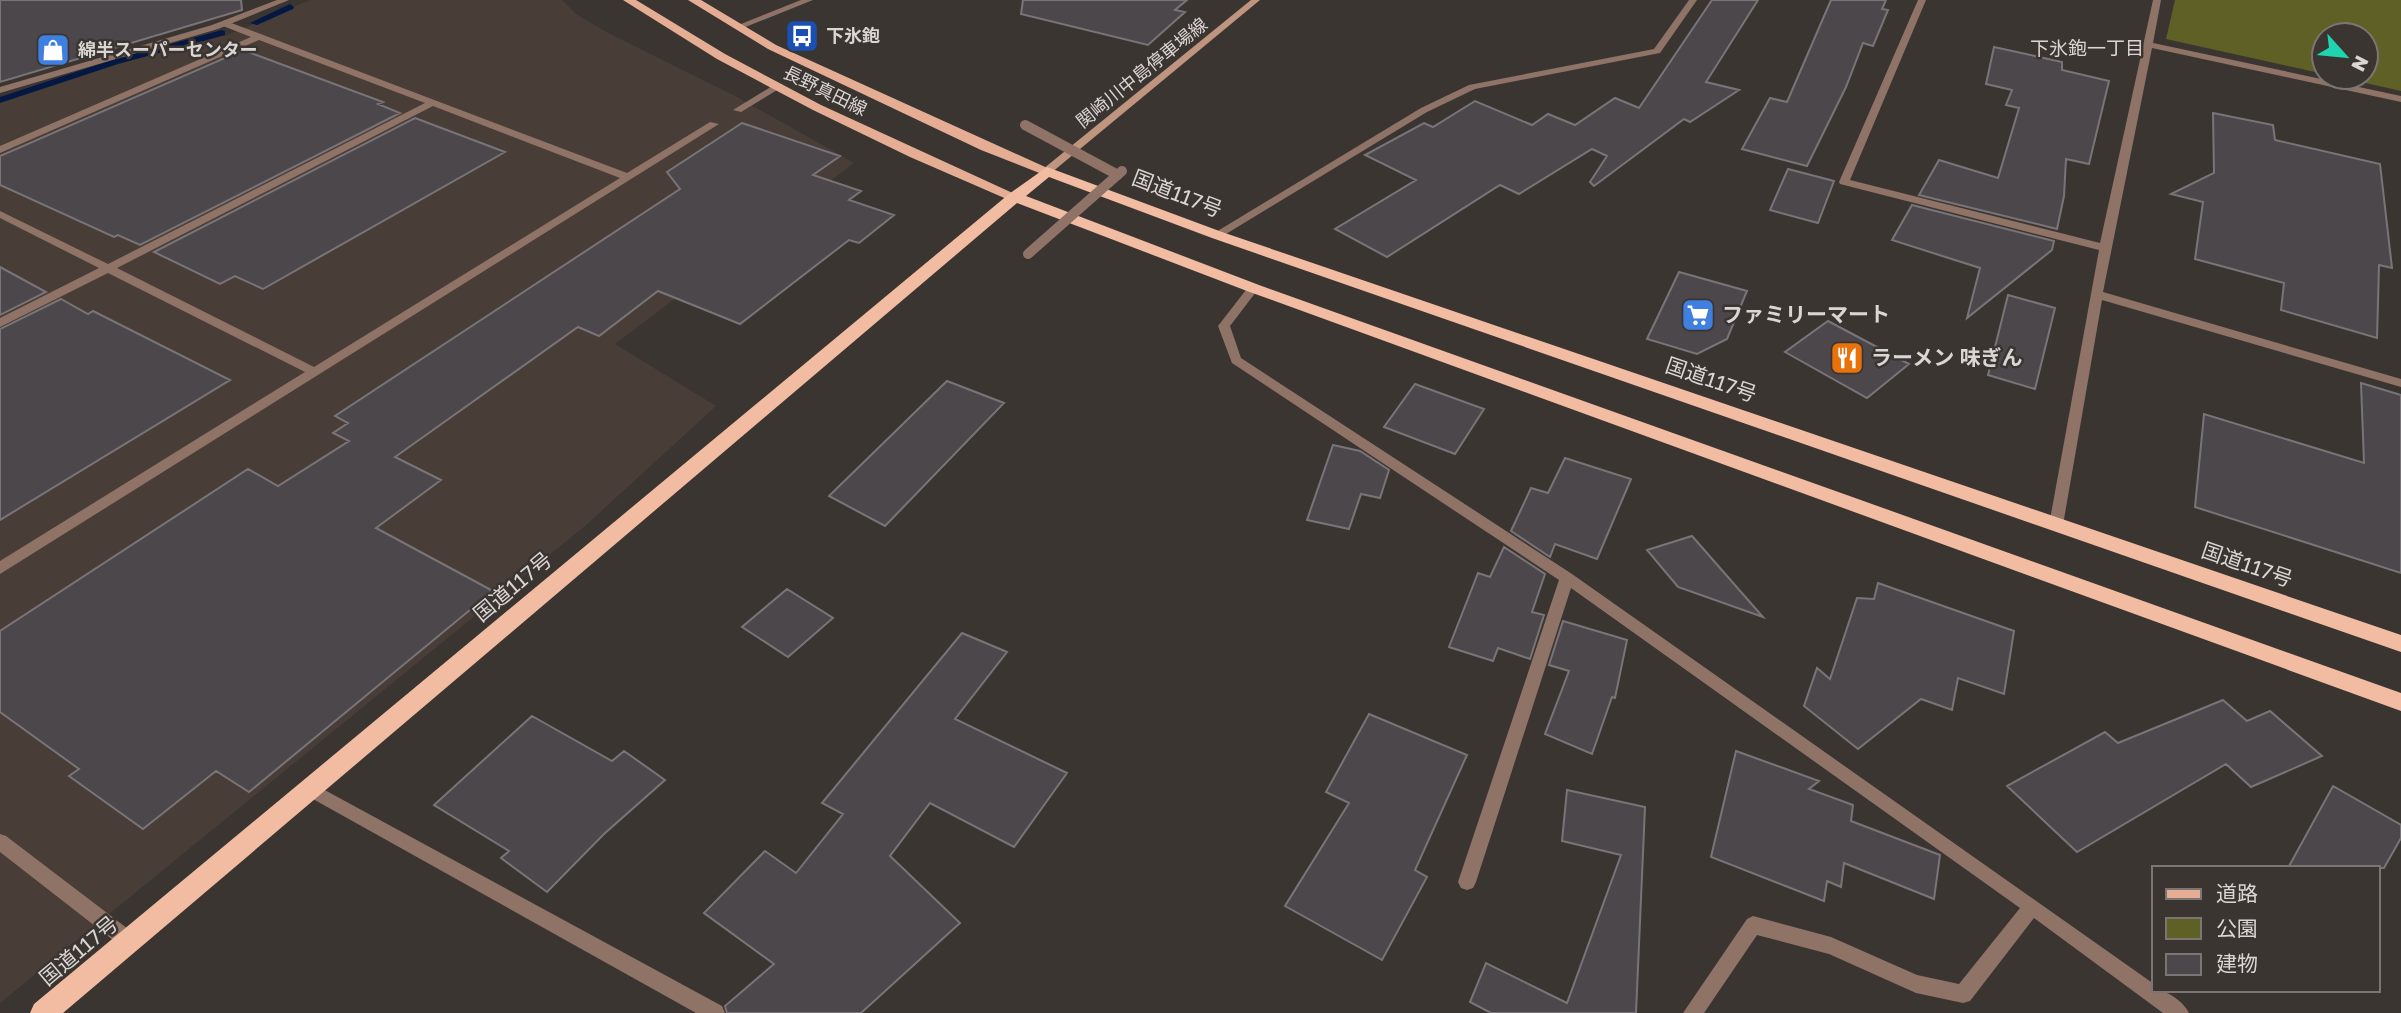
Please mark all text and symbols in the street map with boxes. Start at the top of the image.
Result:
street label: 関崎川中島停車場線 [1071,13,1211,132]
bus stop icon: 下氷鉋 [783,17,821,55]
north arrow [2310,21,2380,91]
place label: 下氷鉋 [826,24,880,46]
shop icon: 綿半スーパーセンター [34,31,72,69]
district label: 下氷鉋一丁目 [2030,36,2144,59]
place label: 綿半スーパーセンター [78,38,258,60]
text: N [2347,52,2374,76]
street label: 長野真田線 [780,60,871,120]
street label: 国道117号 [1129,164,1226,222]
supermarket icon: ファミリーマート [1679,296,1717,334]
place label: ファミリーマート [1722,301,1890,327]
restaurant icon: ラーメン 味ぎん [1828,339,1866,377]
place label: ラーメン 味ぎん [1871,344,2022,370]
street label: 国道117号 [1662,351,1760,407]
street label: 国道117号 [2198,536,2296,592]
street label: 国道117号 [468,546,557,627]
legend [2152,866,2380,992]
text: 道路 [2216,880,2258,906]
street label: 国道117号 [34,910,123,991]
text: 公園 [2216,915,2258,941]
text: 建物 [2216,950,2258,976]

